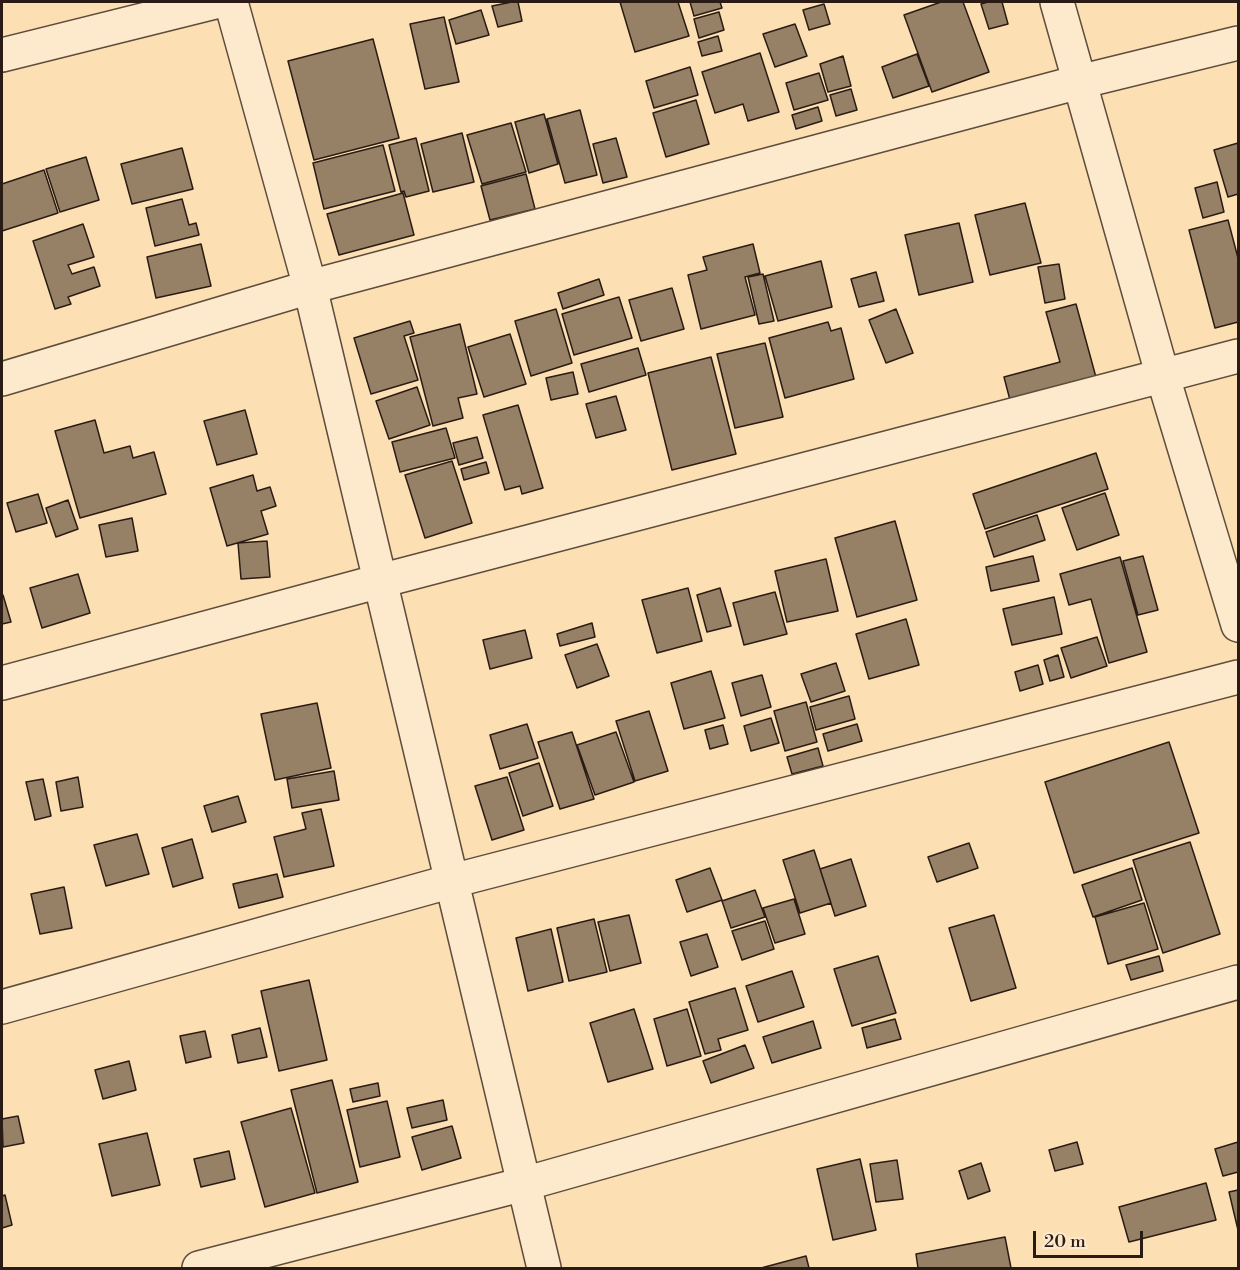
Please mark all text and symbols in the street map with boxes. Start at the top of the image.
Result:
scale bar [1036,1219,1146,1257]
text: 20 m [1044,1230,1086,1253]

